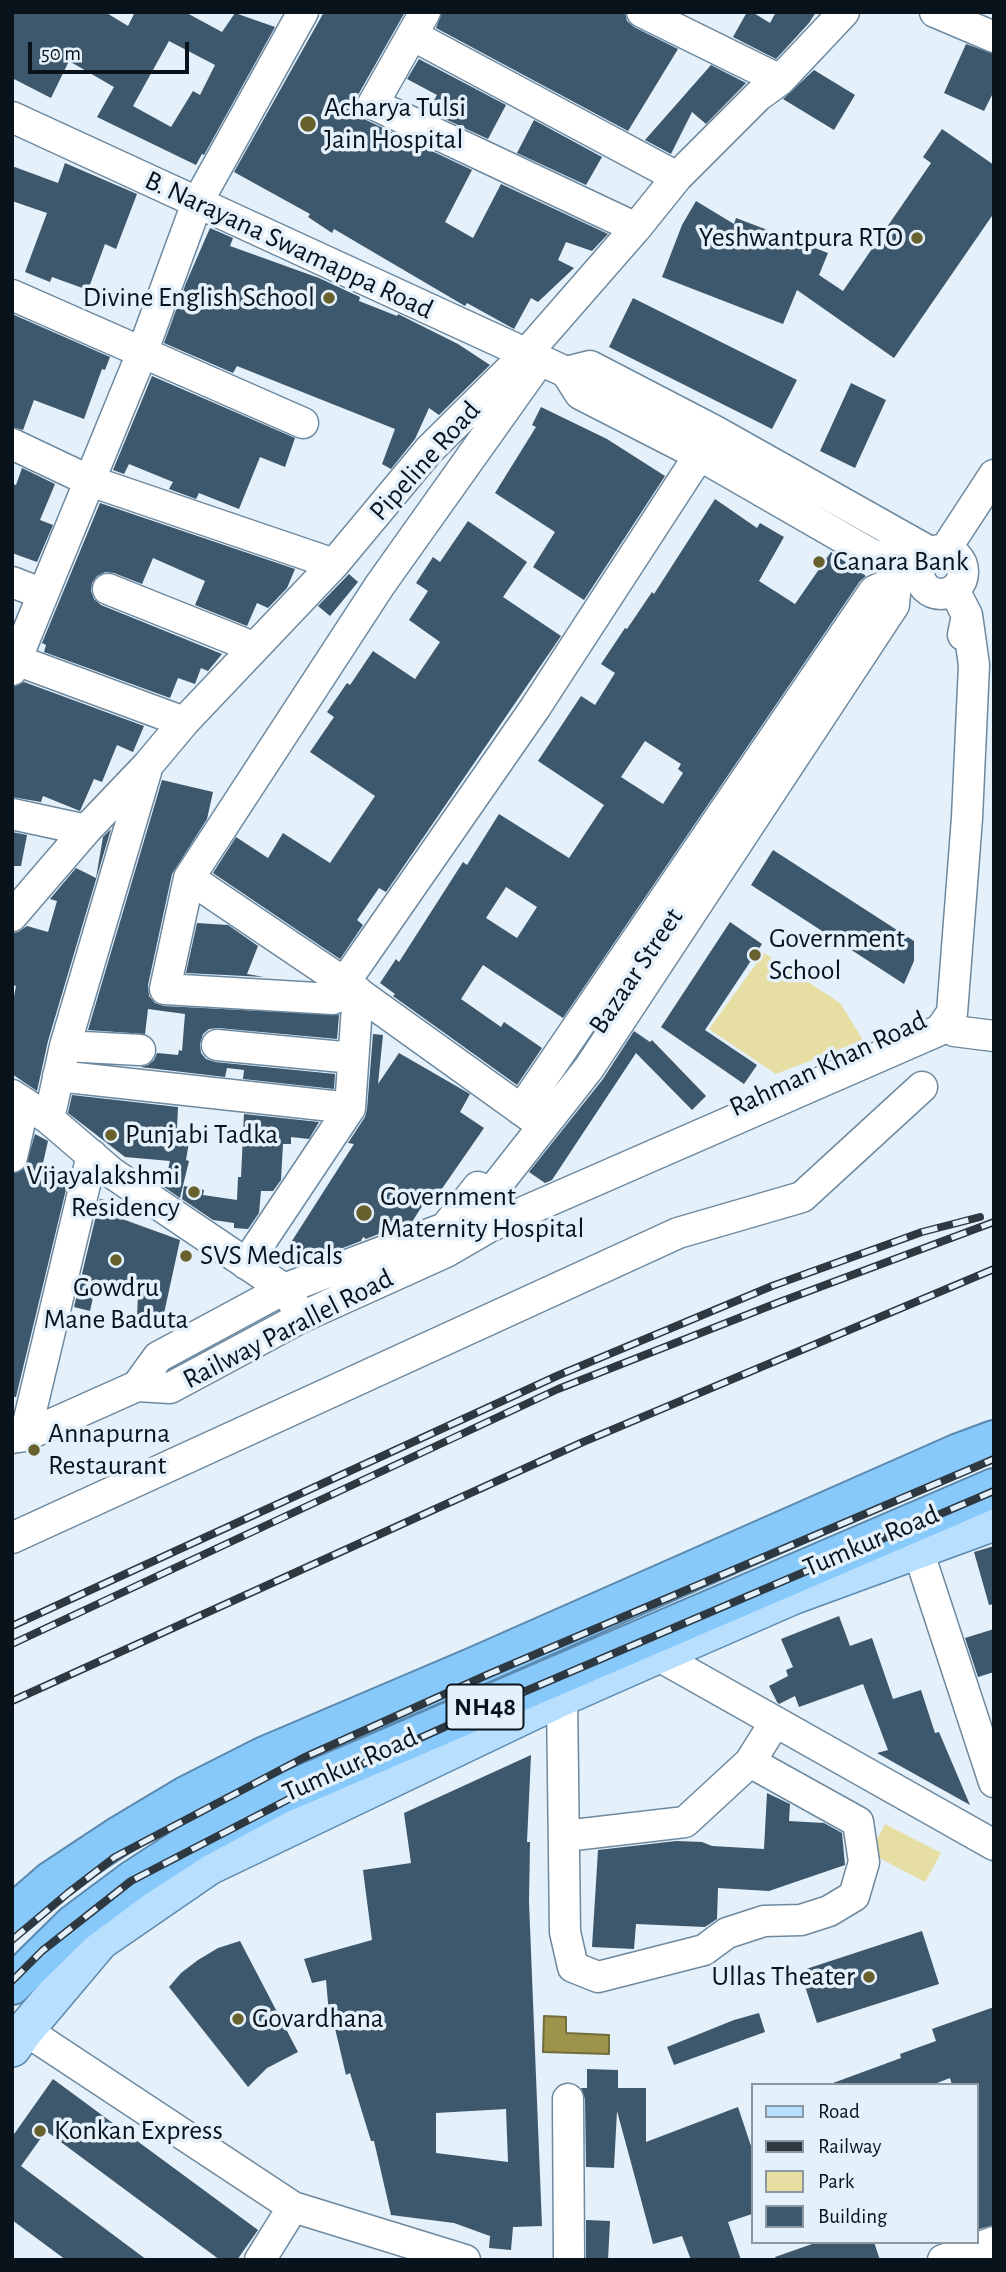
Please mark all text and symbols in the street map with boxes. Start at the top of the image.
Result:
scale bar [32,28,192,72]
text: 50 m [41,43,81,64]
place label: Acharya Tulsi Jain Hospital [324,91,466,157]
marker: Acharya Tulsi Jain Hospital [298,114,318,134]
street label: B. Narayana Swamappa Road [139,163,439,327]
place label: Yeshwantpura RTO [699,221,903,255]
marker: Yeshwantpura RTO [909,230,925,246]
place label: Divine English School [83,281,315,315]
marker: Divine English School [321,290,337,306]
street label: Pipeline Road [362,394,488,528]
place label: Canara Bank [833,545,969,579]
marker: Canara Bank [811,554,827,570]
street label: Bazaar Street [582,902,690,1040]
place label: Government School [769,922,905,988]
marker: Government School [747,947,763,963]
street label: Rahman Khan Road [724,1004,932,1124]
place label: Punjabi Tadka [125,1118,278,1152]
marker: Punjabi Tadka [103,1127,119,1143]
place label: Vijayalakshmi Residency [27,1159,180,1225]
place label: Government Maternity Hospital [380,1180,584,1246]
marker: Vijayalakshmi Residency [186,1184,202,1200]
marker: Government Maternity Hospital [354,1203,374,1223]
place label: SVS Medicals [200,1239,343,1273]
marker: SVS Medicals [178,1248,194,1264]
marker: Gowdru Mane Baduta [108,1252,124,1268]
street label: Railway Parallel Road [177,1262,399,1396]
place label: Gowdru Mane Baduta [43,1271,189,1337]
place label: Annapurna Restaurant [48,1417,170,1483]
marker: Annapurna Restaurant [26,1442,42,1458]
street label: Tumkur Road [798,1497,944,1585]
road number: NH48 [447,1684,524,1730]
street label: Tumkur Road [277,1720,423,1810]
place label: Ullas Theater [711,1960,855,1994]
marker: Ullas Theater [861,1969,877,1985]
place label: Govardhana [252,2002,384,2036]
marker: Govardhana [230,2011,246,2027]
legend [750,2083,978,2244]
text: Road [818,2101,860,2122]
place label: Konkan Express [54,2114,223,2148]
marker: Konkan Express [32,2123,48,2139]
text: Railway [818,2136,881,2157]
text: Park [818,2171,854,2192]
text: Building [818,2206,887,2227]

